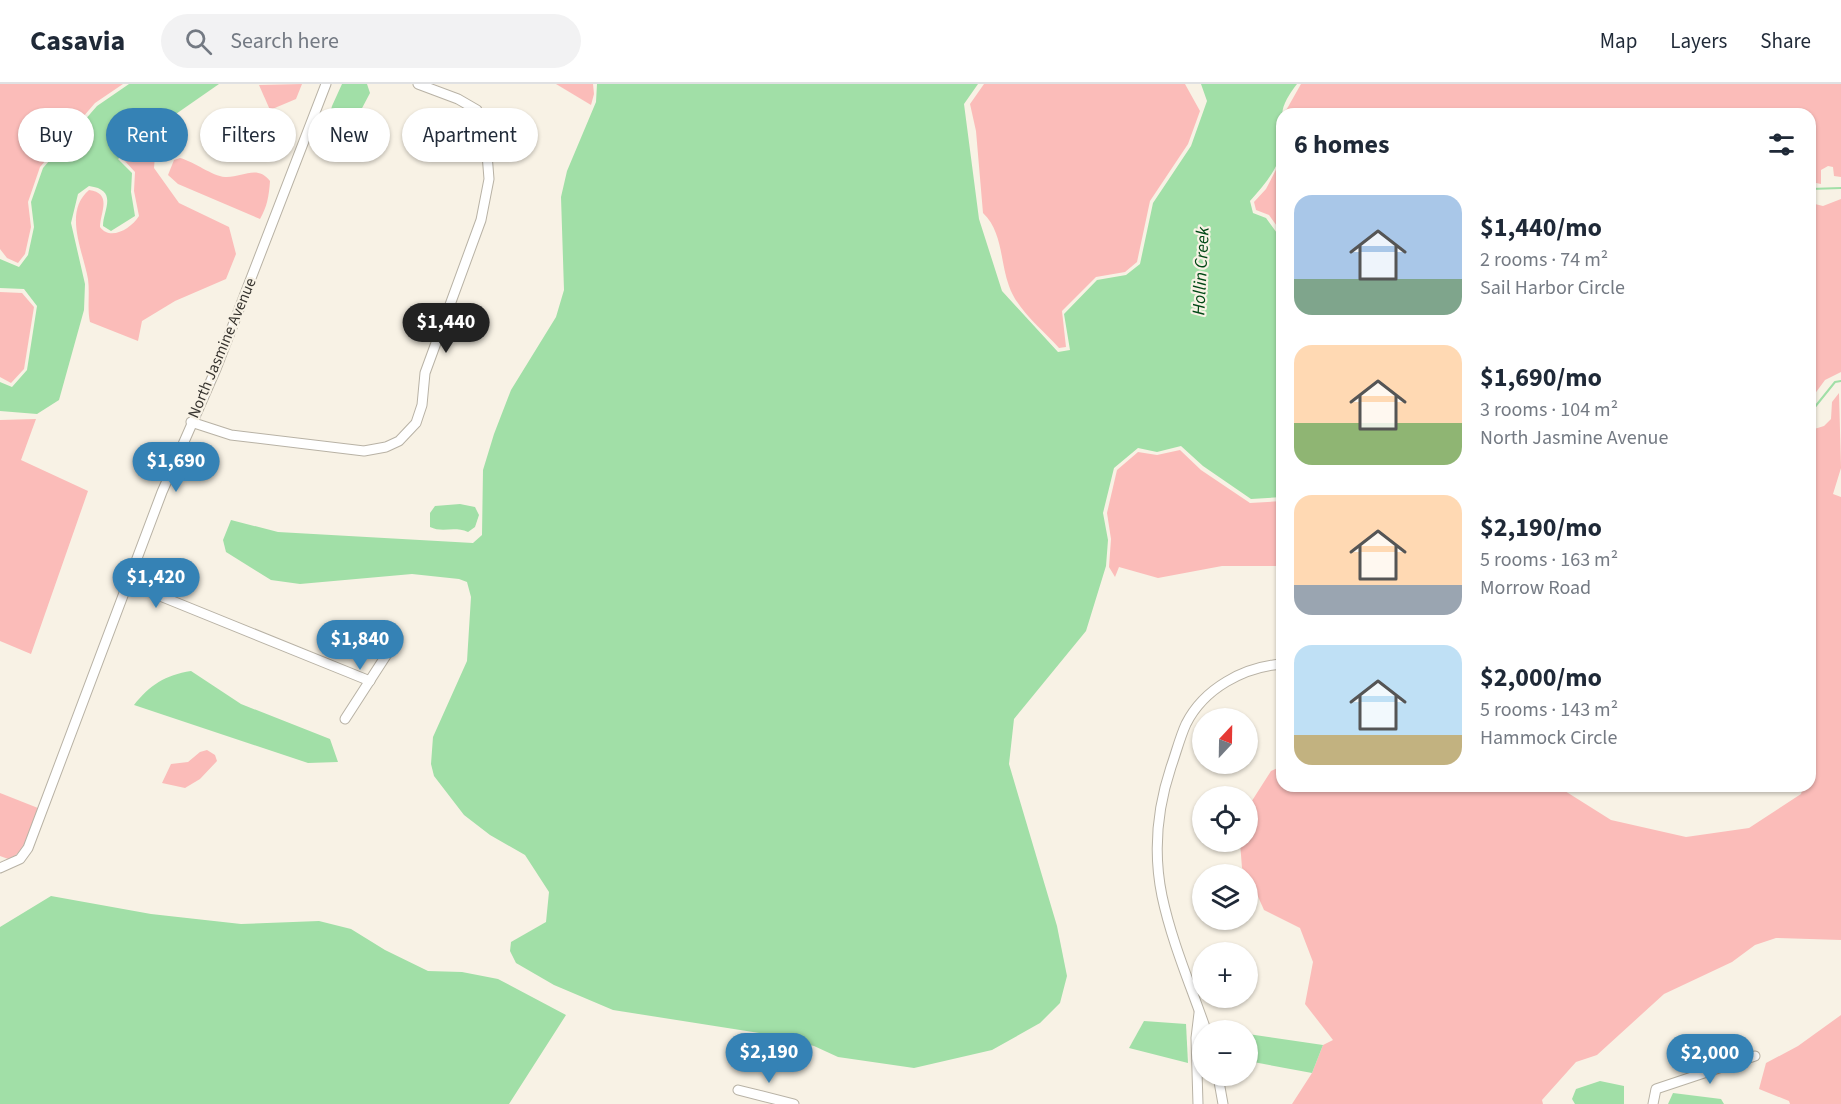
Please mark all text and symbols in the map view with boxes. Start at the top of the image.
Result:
search box [161,14,581,68]
text: Casavia [30,21,125,61]
icon: search [182,25,215,58]
text: Search here [230,25,339,57]
text: Map [1600,26,1637,56]
text: Layers [1670,26,1727,56]
text: Share [1760,26,1811,56]
chip: Buy [18,108,94,162]
chip: Rent [106,108,188,162]
chip: Filters [200,108,296,162]
chip: New [308,108,390,162]
chip: Apartment [402,108,538,162]
text: 6 homes [1294,126,1389,163]
icon: filters [1765,128,1798,161]
text: $1,440/mo [1480,209,1602,246]
icon: home [1342,219,1414,291]
water label: Hollin Creek [1186,226,1216,316]
text: 2 rooms · 74 m² [1480,246,1608,274]
street label: North Jasmine Avenue [182,274,262,422]
text: Sail Harbor Circle [1480,274,1625,302]
pin: $1,440 [397,303,495,354]
text: $1,440 [417,308,475,336]
text: $1,690/mo [1480,359,1602,396]
icon: home [1342,369,1414,441]
text: 3 rooms · 104 m² [1480,396,1618,424]
text: North Jasmine Avenue [1480,424,1668,452]
pin: $1,690 [127,442,225,493]
text: $1,690 [147,447,205,475]
text: $2,190/mo [1480,509,1602,546]
icon: home [1342,519,1414,591]
text: 5 rooms · 163 m² [1480,546,1618,574]
pin: $1,420 [107,558,205,609]
text: $1,420 [127,563,185,591]
text: Morrow Road [1480,574,1591,602]
pin: $1,840 [311,620,409,671]
text: $1,840 [331,625,389,653]
text: $2,000/mo [1480,659,1602,696]
icon: home [1342,669,1414,741]
text: 5 rooms · 143 m² [1480,696,1618,724]
north arrow [1192,708,1258,774]
map controls [1192,708,1258,1086]
text: Hammock Circle [1480,724,1617,752]
button: locate [1192,786,1258,852]
button: layers [1192,864,1258,930]
button: + [1192,942,1258,1008]
button: − [1192,1020,1258,1086]
pin: $2,190 [720,1033,818,1084]
pin: $2,000 [1661,1034,1759,1085]
text: $2,190 [740,1038,798,1066]
text: $2,000 [1681,1039,1739,1067]

